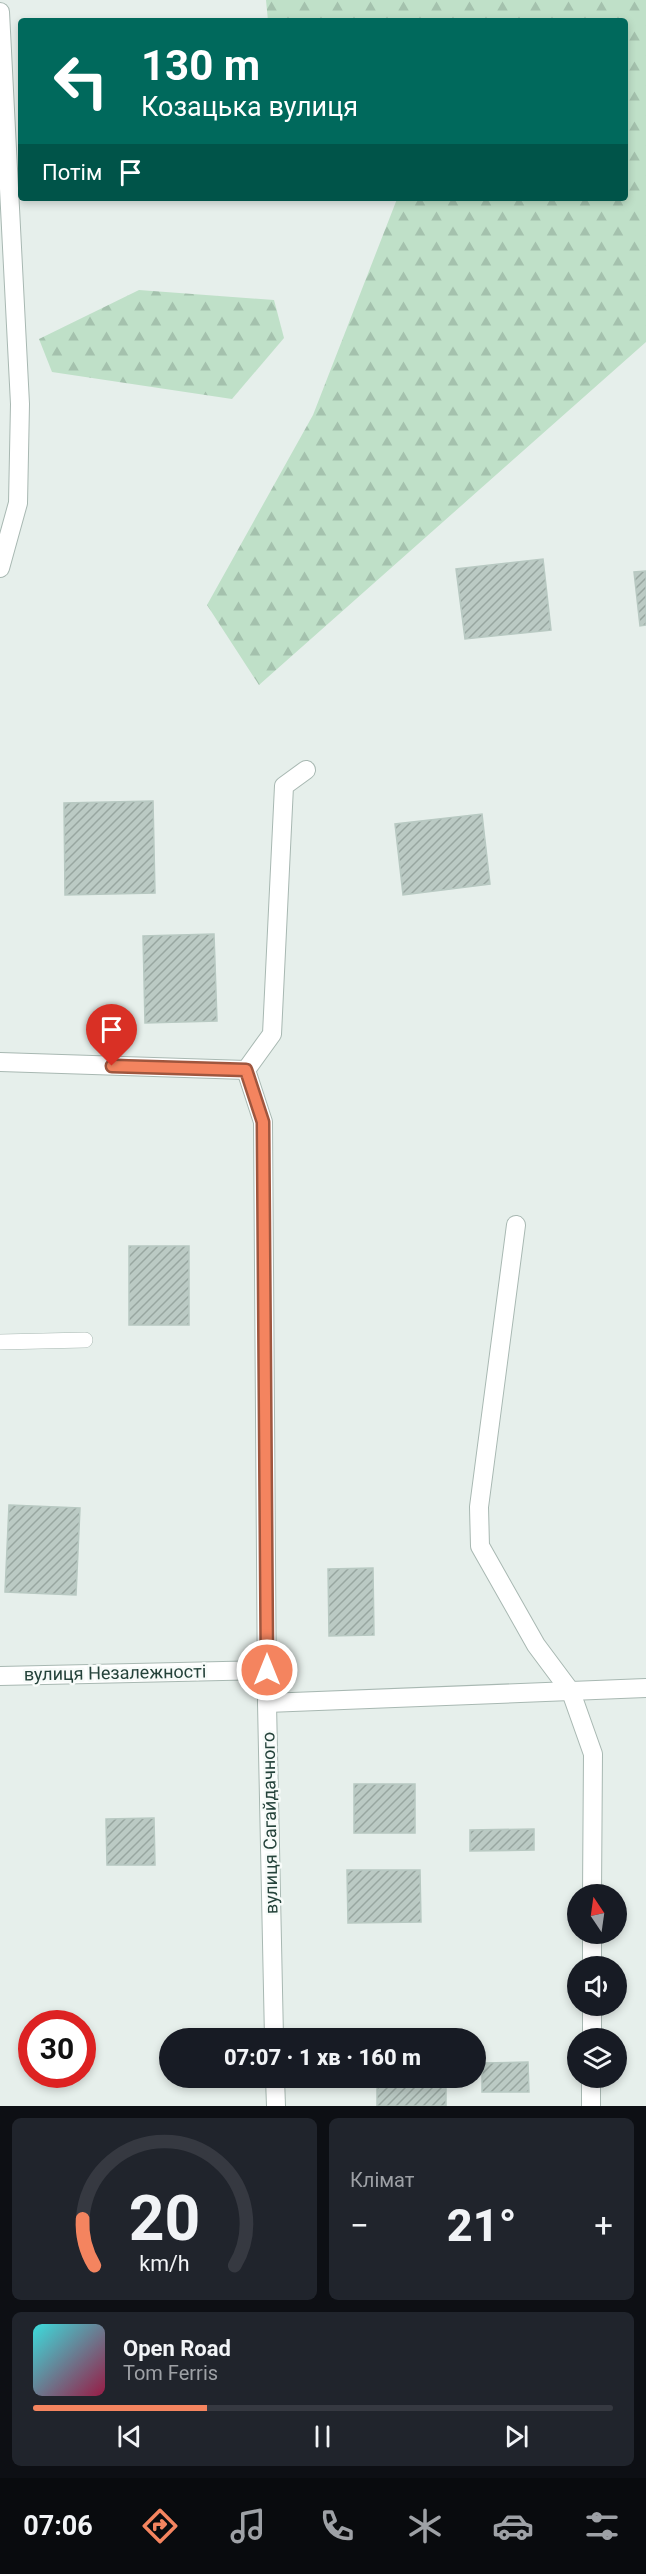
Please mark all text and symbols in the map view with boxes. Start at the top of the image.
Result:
text: 130 m [141,41,260,90]
icon: left [42,42,120,120]
text: Козацька вулиця [141,91,358,123]
icon: arrive [114,156,147,189]
text: Потім [42,160,102,185]
pin [86,1004,137,1066]
icon: arrive [95,1013,128,1046]
position arrow [235,1638,299,1702]
street label: вулиця Незалежності [24,1660,206,1685]
street label: вулиця Сагайдачного [257,1732,282,1914]
north arrow [567,1884,627,1944]
map controls [567,1884,627,2088]
button: sound [567,1956,627,2016]
speed limit sign: 30 [18,2010,96,2088]
button: layers [567,2028,627,2088]
text: 07:07 · 1 хв · 160 m [224,2045,421,2070]
text: Клімат [350,2168,414,2192]
text: 20 [129,2182,200,2255]
text: 21° [447,2199,516,2252]
text: − [350,2206,369,2245]
text: + [594,2206,613,2245]
text: km/h [139,2251,190,2276]
text: Open Road [123,2336,231,2361]
text: Tom Ferris [123,2361,218,2385]
icon: previous [113,2420,146,2453]
icon: pause [306,2420,339,2453]
icon: next [500,2420,533,2453]
icon: directions [139,2505,181,2547]
icon: music [227,2505,269,2547]
icon: phone [316,2505,358,2547]
icon: climate [404,2505,446,2547]
icon: car [492,2505,534,2547]
icon: filters [581,2505,623,2547]
text: 07:06 [23,2510,93,2542]

